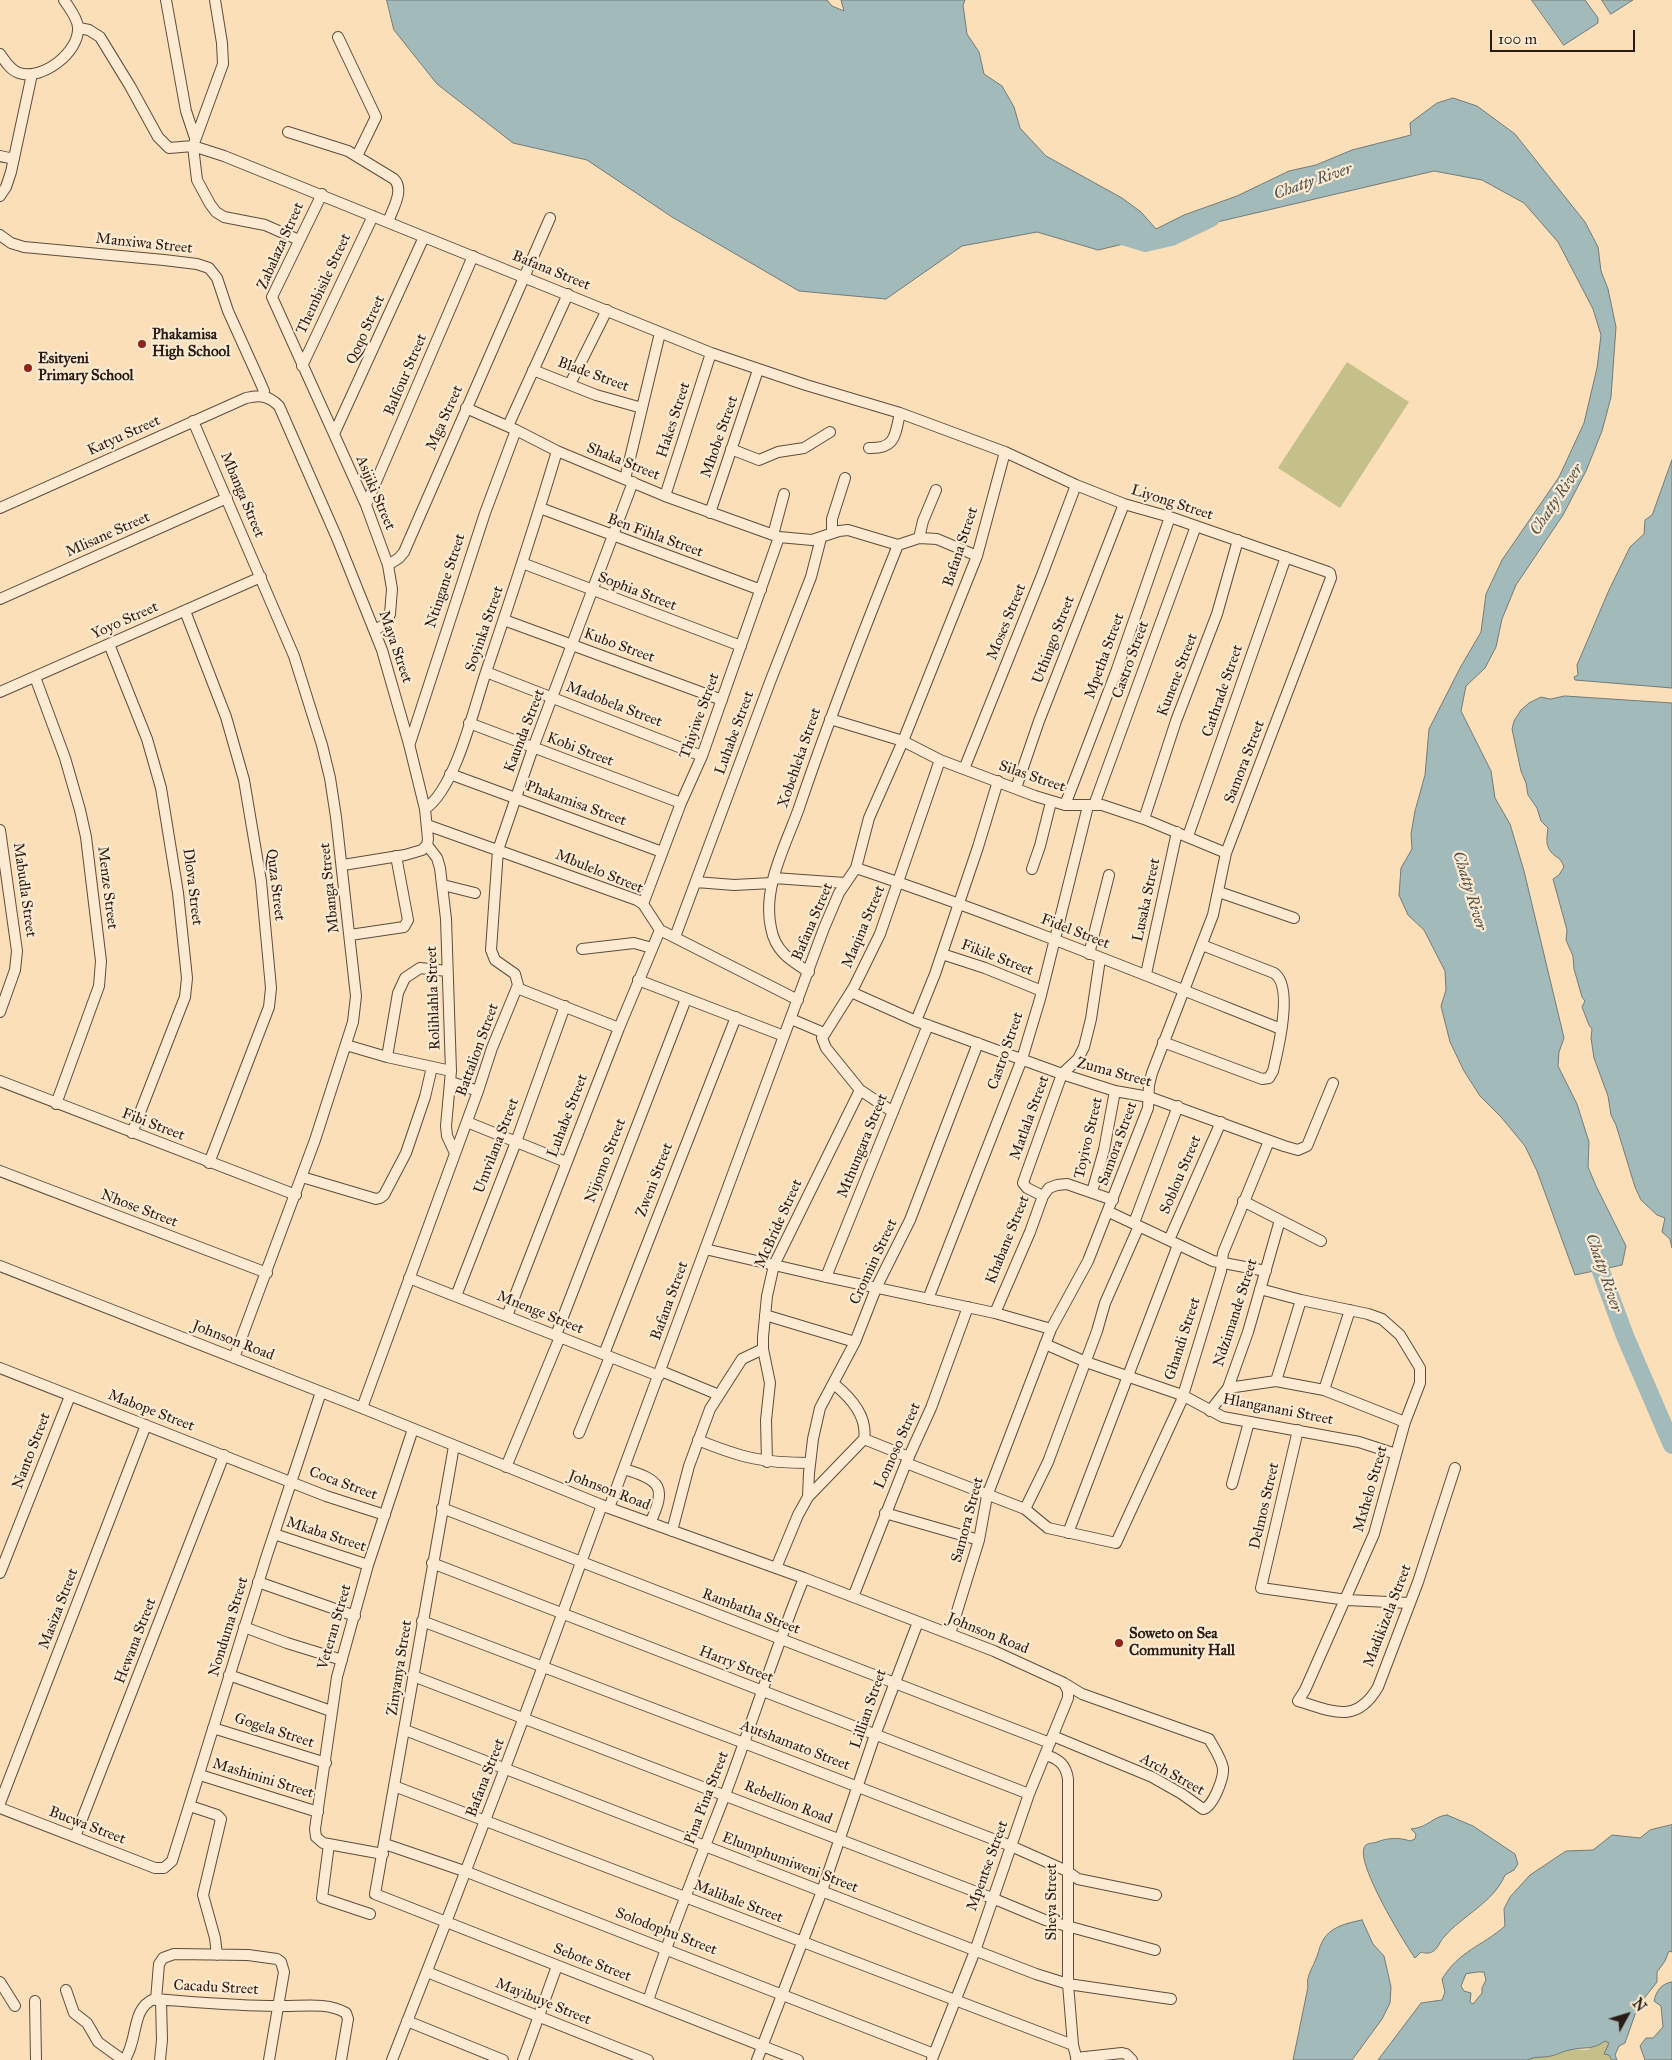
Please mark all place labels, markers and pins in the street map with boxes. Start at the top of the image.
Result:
place label: Phakamisa High School [152,326,230,361]
marker: Phakamisa High School [136,338,148,350]
place label: Esityeni Primary School [38,350,134,385]
marker: Esityeni Primary School [22,362,34,374]
place label: Soweto on Sea Community Hall [1129,1625,1235,1660]
marker: Soweto on Sea Community Hall [1113,1637,1125,1649]

